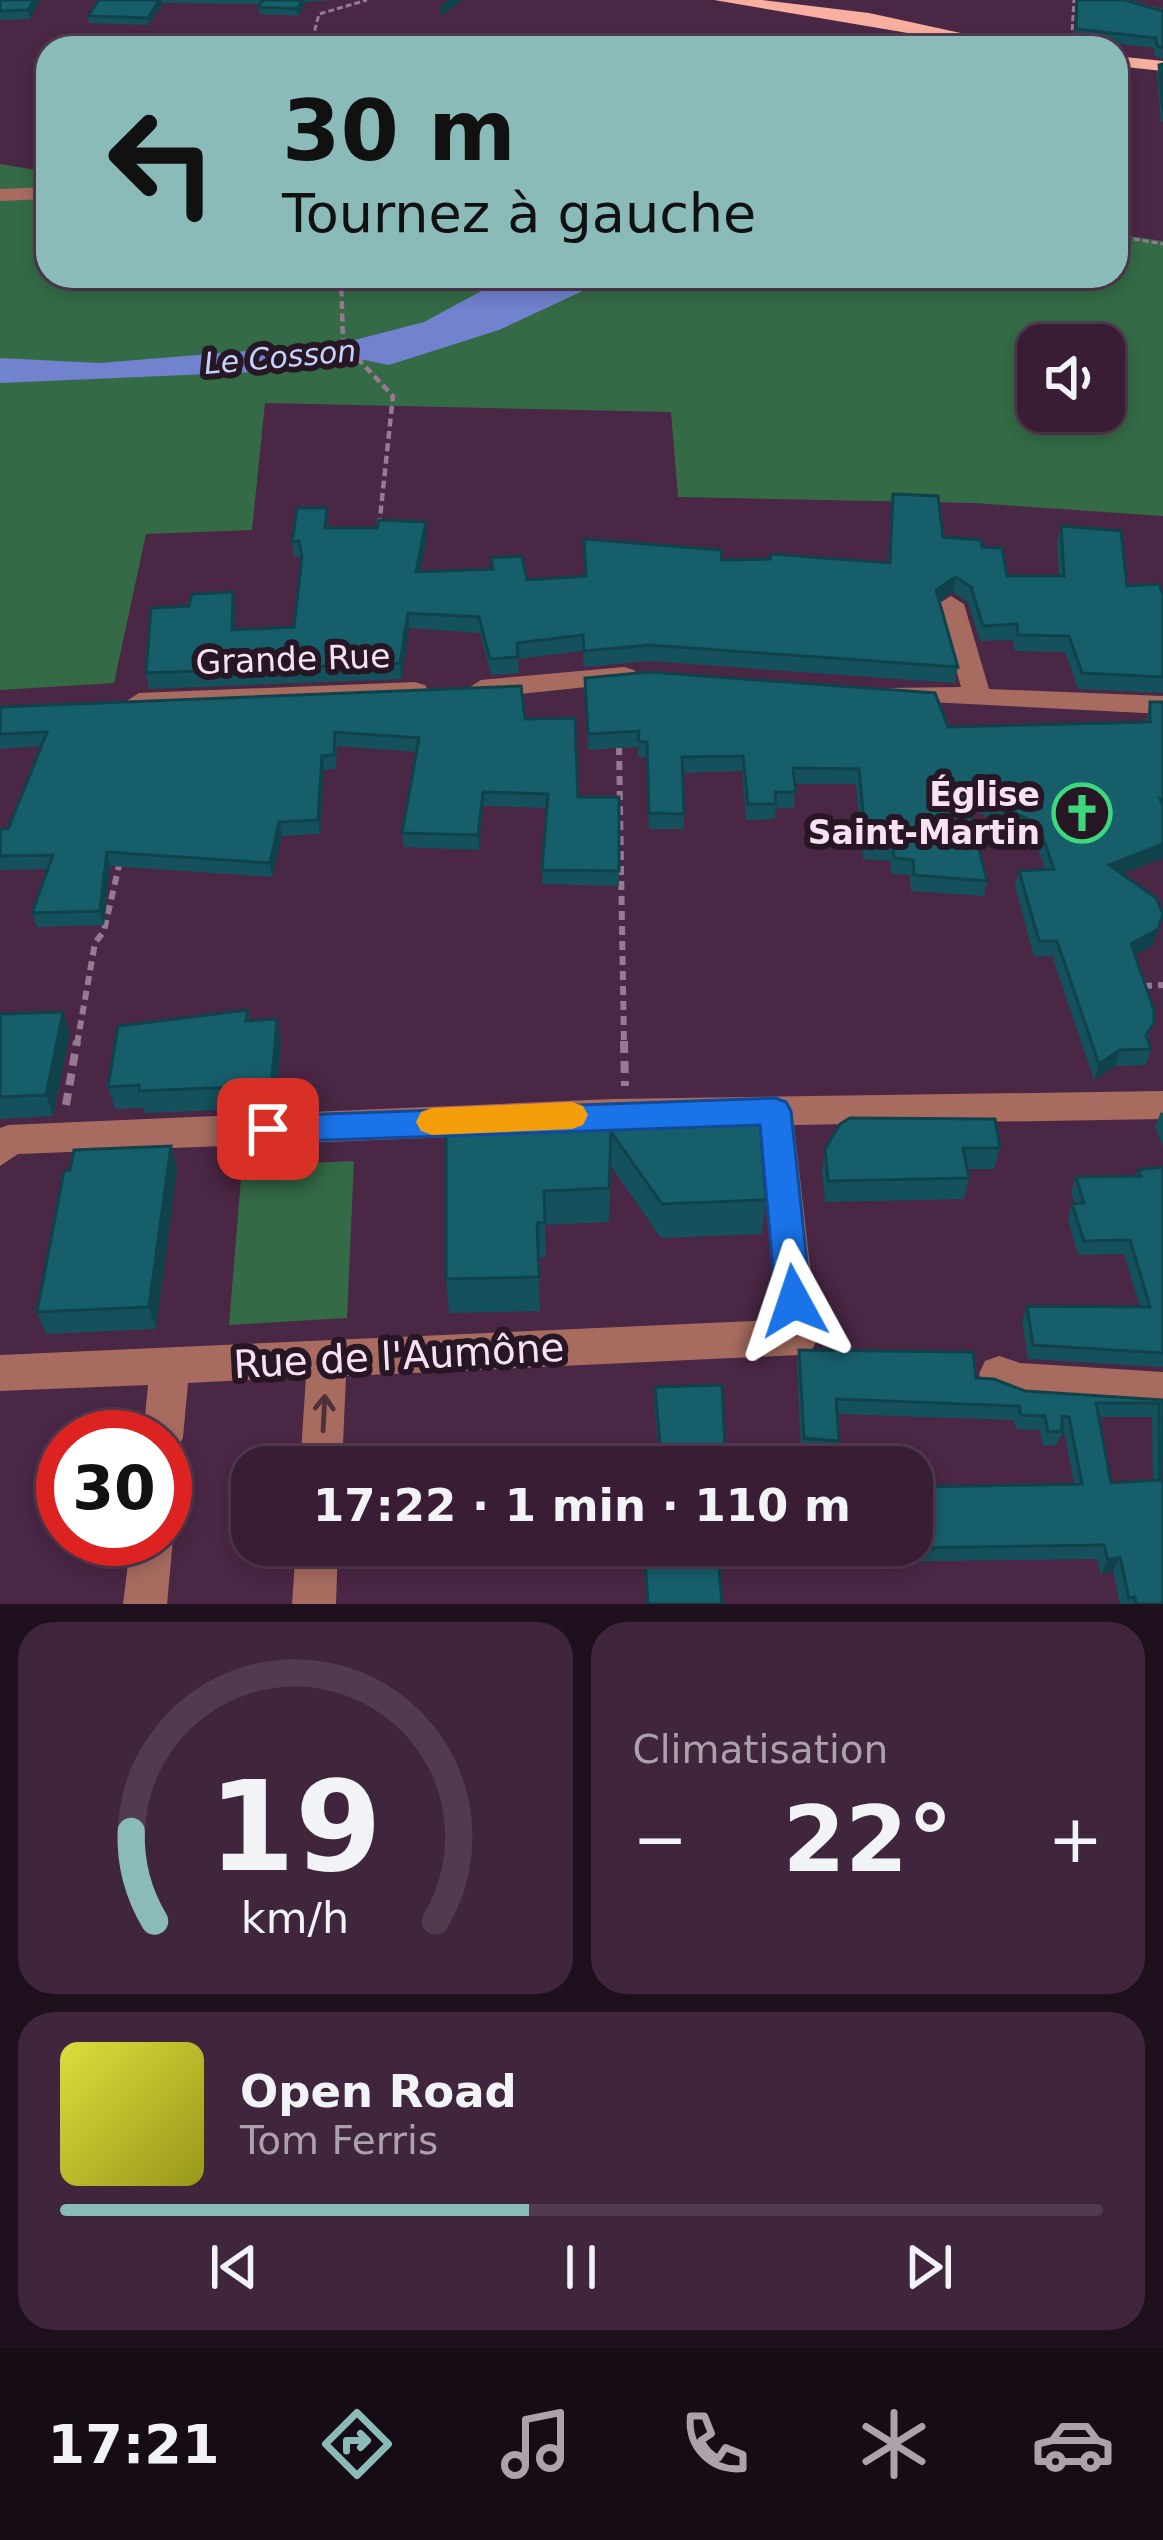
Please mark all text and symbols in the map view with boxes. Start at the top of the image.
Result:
text: 30 m [282,82,516,180]
icon: left [84,84,240,240]
text: Tournez à gauche [282,182,756,245]
map controls [1017,324,1125,432]
button: sound [1017,324,1125,432]
water label: Le Cosson [202,333,358,381]
street label: Grande Rue [195,636,391,682]
place label: Église Saint-Martin [808,774,1040,852]
church icon: Église Saint-Martin [1051,782,1113,844]
pin [217,1078,319,1180]
icon: arrive [235,1096,301,1162]
position arrow [731,1238,857,1364]
street label: Rue de l'Aumône [232,1325,566,1387]
one-way arrow [313,1394,336,1433]
speed limit sign: 30 [36,1410,192,1566]
text: 17:22 · 1 min · 110 m [313,1479,851,1532]
text: Climatisation [633,1727,888,1772]
text: 19 [208,1754,382,1899]
text: 22° [783,1787,953,1892]
text: − [633,1801,688,1878]
text: + [1048,1801,1103,1878]
text: km/h [241,1893,349,1943]
text: Open Road [240,2065,517,2118]
text: Tom Ferris [240,2118,438,2163]
icon: previous [201,2234,267,2300]
icon: pause [548,2234,614,2300]
icon: next [896,2234,962,2300]
icon: directions [315,2402,399,2486]
icon: music [494,2402,578,2486]
icon: phone [673,2402,757,2486]
icon: climate [852,2402,936,2486]
icon: car [1031,2402,1115,2486]
text: 17:21 [48,2413,219,2476]

